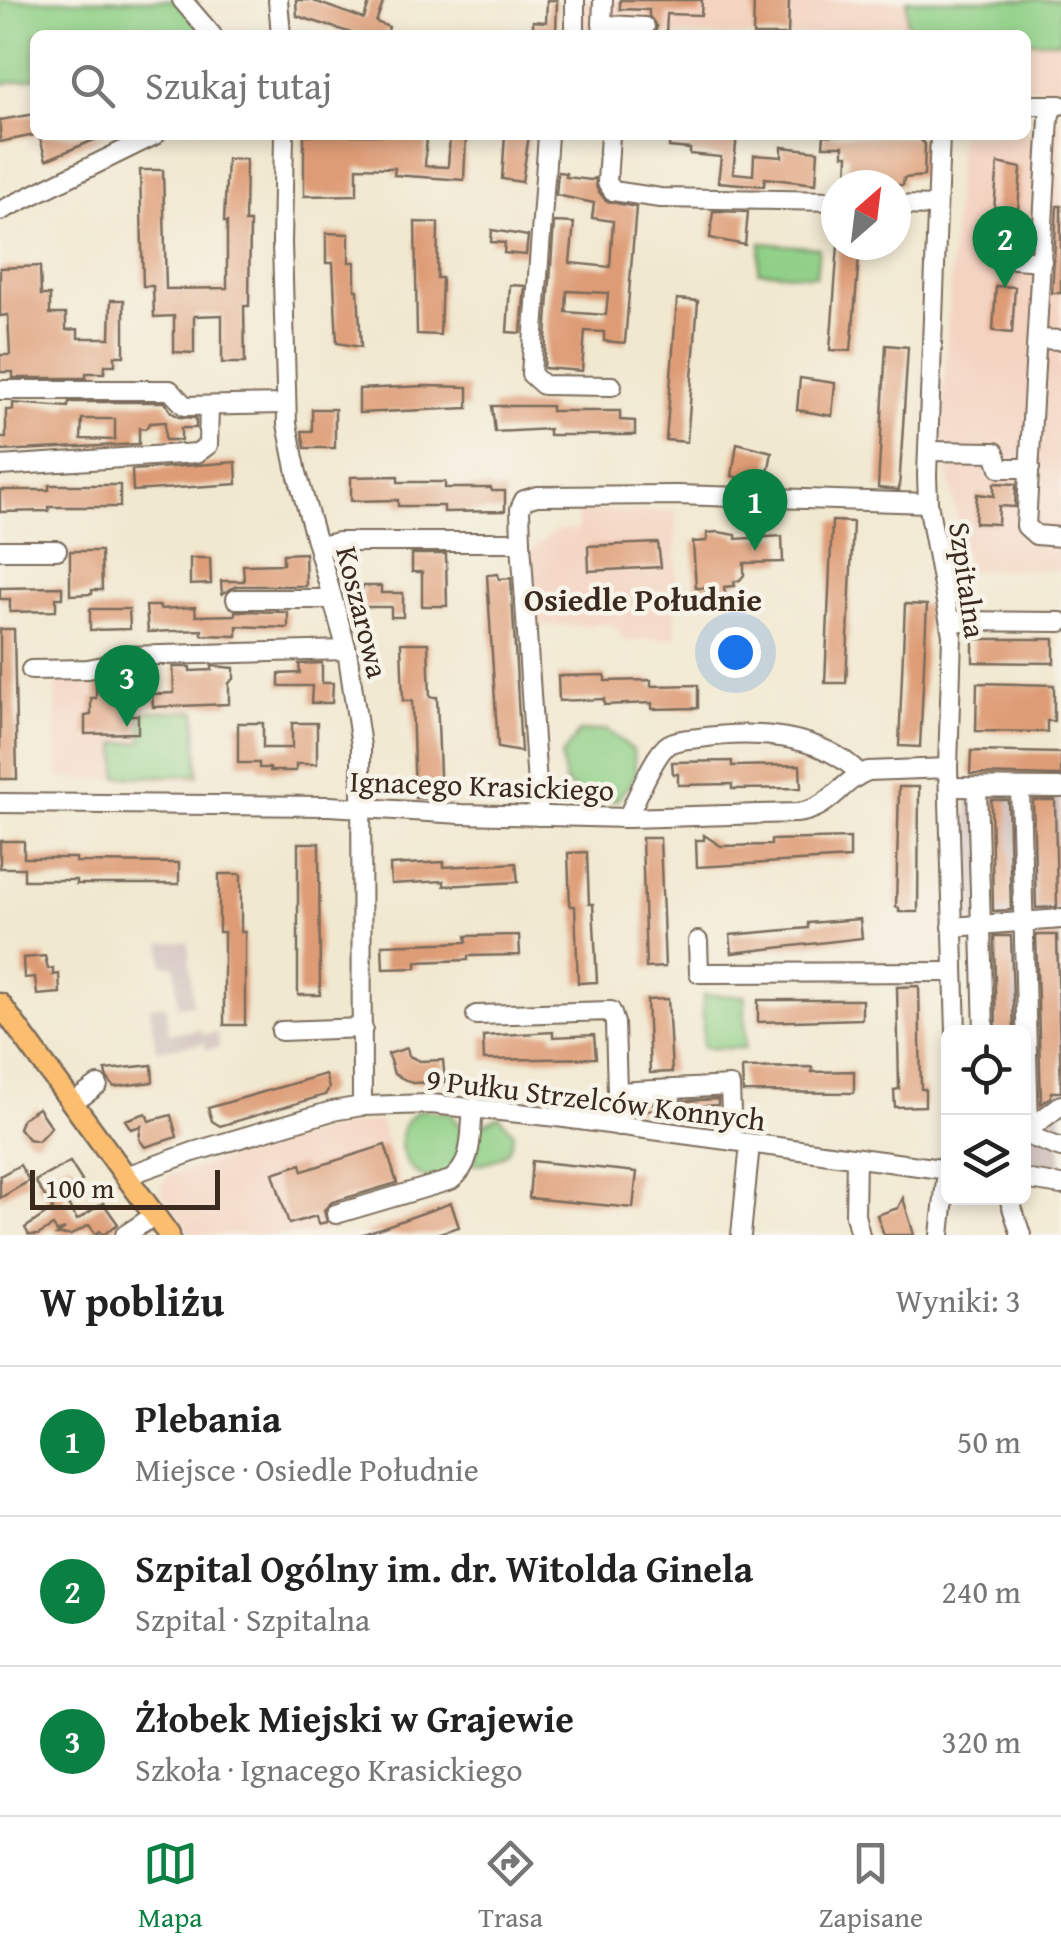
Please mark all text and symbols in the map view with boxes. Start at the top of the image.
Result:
search box [30,30,1031,140]
text: Szukaj tutaj [145,57,332,113]
icon: search [65,58,120,113]
north arrow [821,170,911,260]
pin: 2 [972,206,1038,288]
pin: 1 [722,468,788,551]
street label: Szpitalna [938,519,998,641]
street label: Koszarowa [325,542,401,682]
district label: Osiedle Południe [524,576,762,623]
your location [710,627,761,678]
pin: 3 [94,644,160,727]
street label: Ignacego Krasickiego [349,758,615,812]
map controls [941,1025,1031,1205]
button: locate [941,1025,1031,1115]
street label: 9 Pułku Strzelców Konnych [424,1056,768,1142]
button: layers [941,1115,1031,1205]
scale bar [30,1165,220,1210]
text: 100 m [45,1167,114,1208]
text: W pobliżu [40,1270,224,1331]
text: Wyniki: 3 [895,1277,1021,1324]
text: Plebania [135,1390,282,1446]
text: 1 [64,1418,81,1465]
text: 50 m [957,1418,1021,1465]
text: Miejsce · Osiedle Południe [135,1446,479,1493]
text: Szpital Ogólny im. dr. Witolda Ginela [135,1540,753,1596]
text: 2 [64,1568,81,1615]
text: 240 m [942,1568,1021,1615]
text: Szpital · Szpitalna [135,1596,370,1643]
text: Żłobek Miejski w Grajewie [135,1690,574,1746]
text: 3 [64,1718,81,1765]
text: 320 m [942,1718,1021,1765]
text: Szkoła · Ignacego Krasickiego [135,1746,523,1793]
tab: Mapa [138,1836,202,1937]
tab: Trasa [478,1836,543,1937]
tab: Zapisane [819,1836,923,1937]

